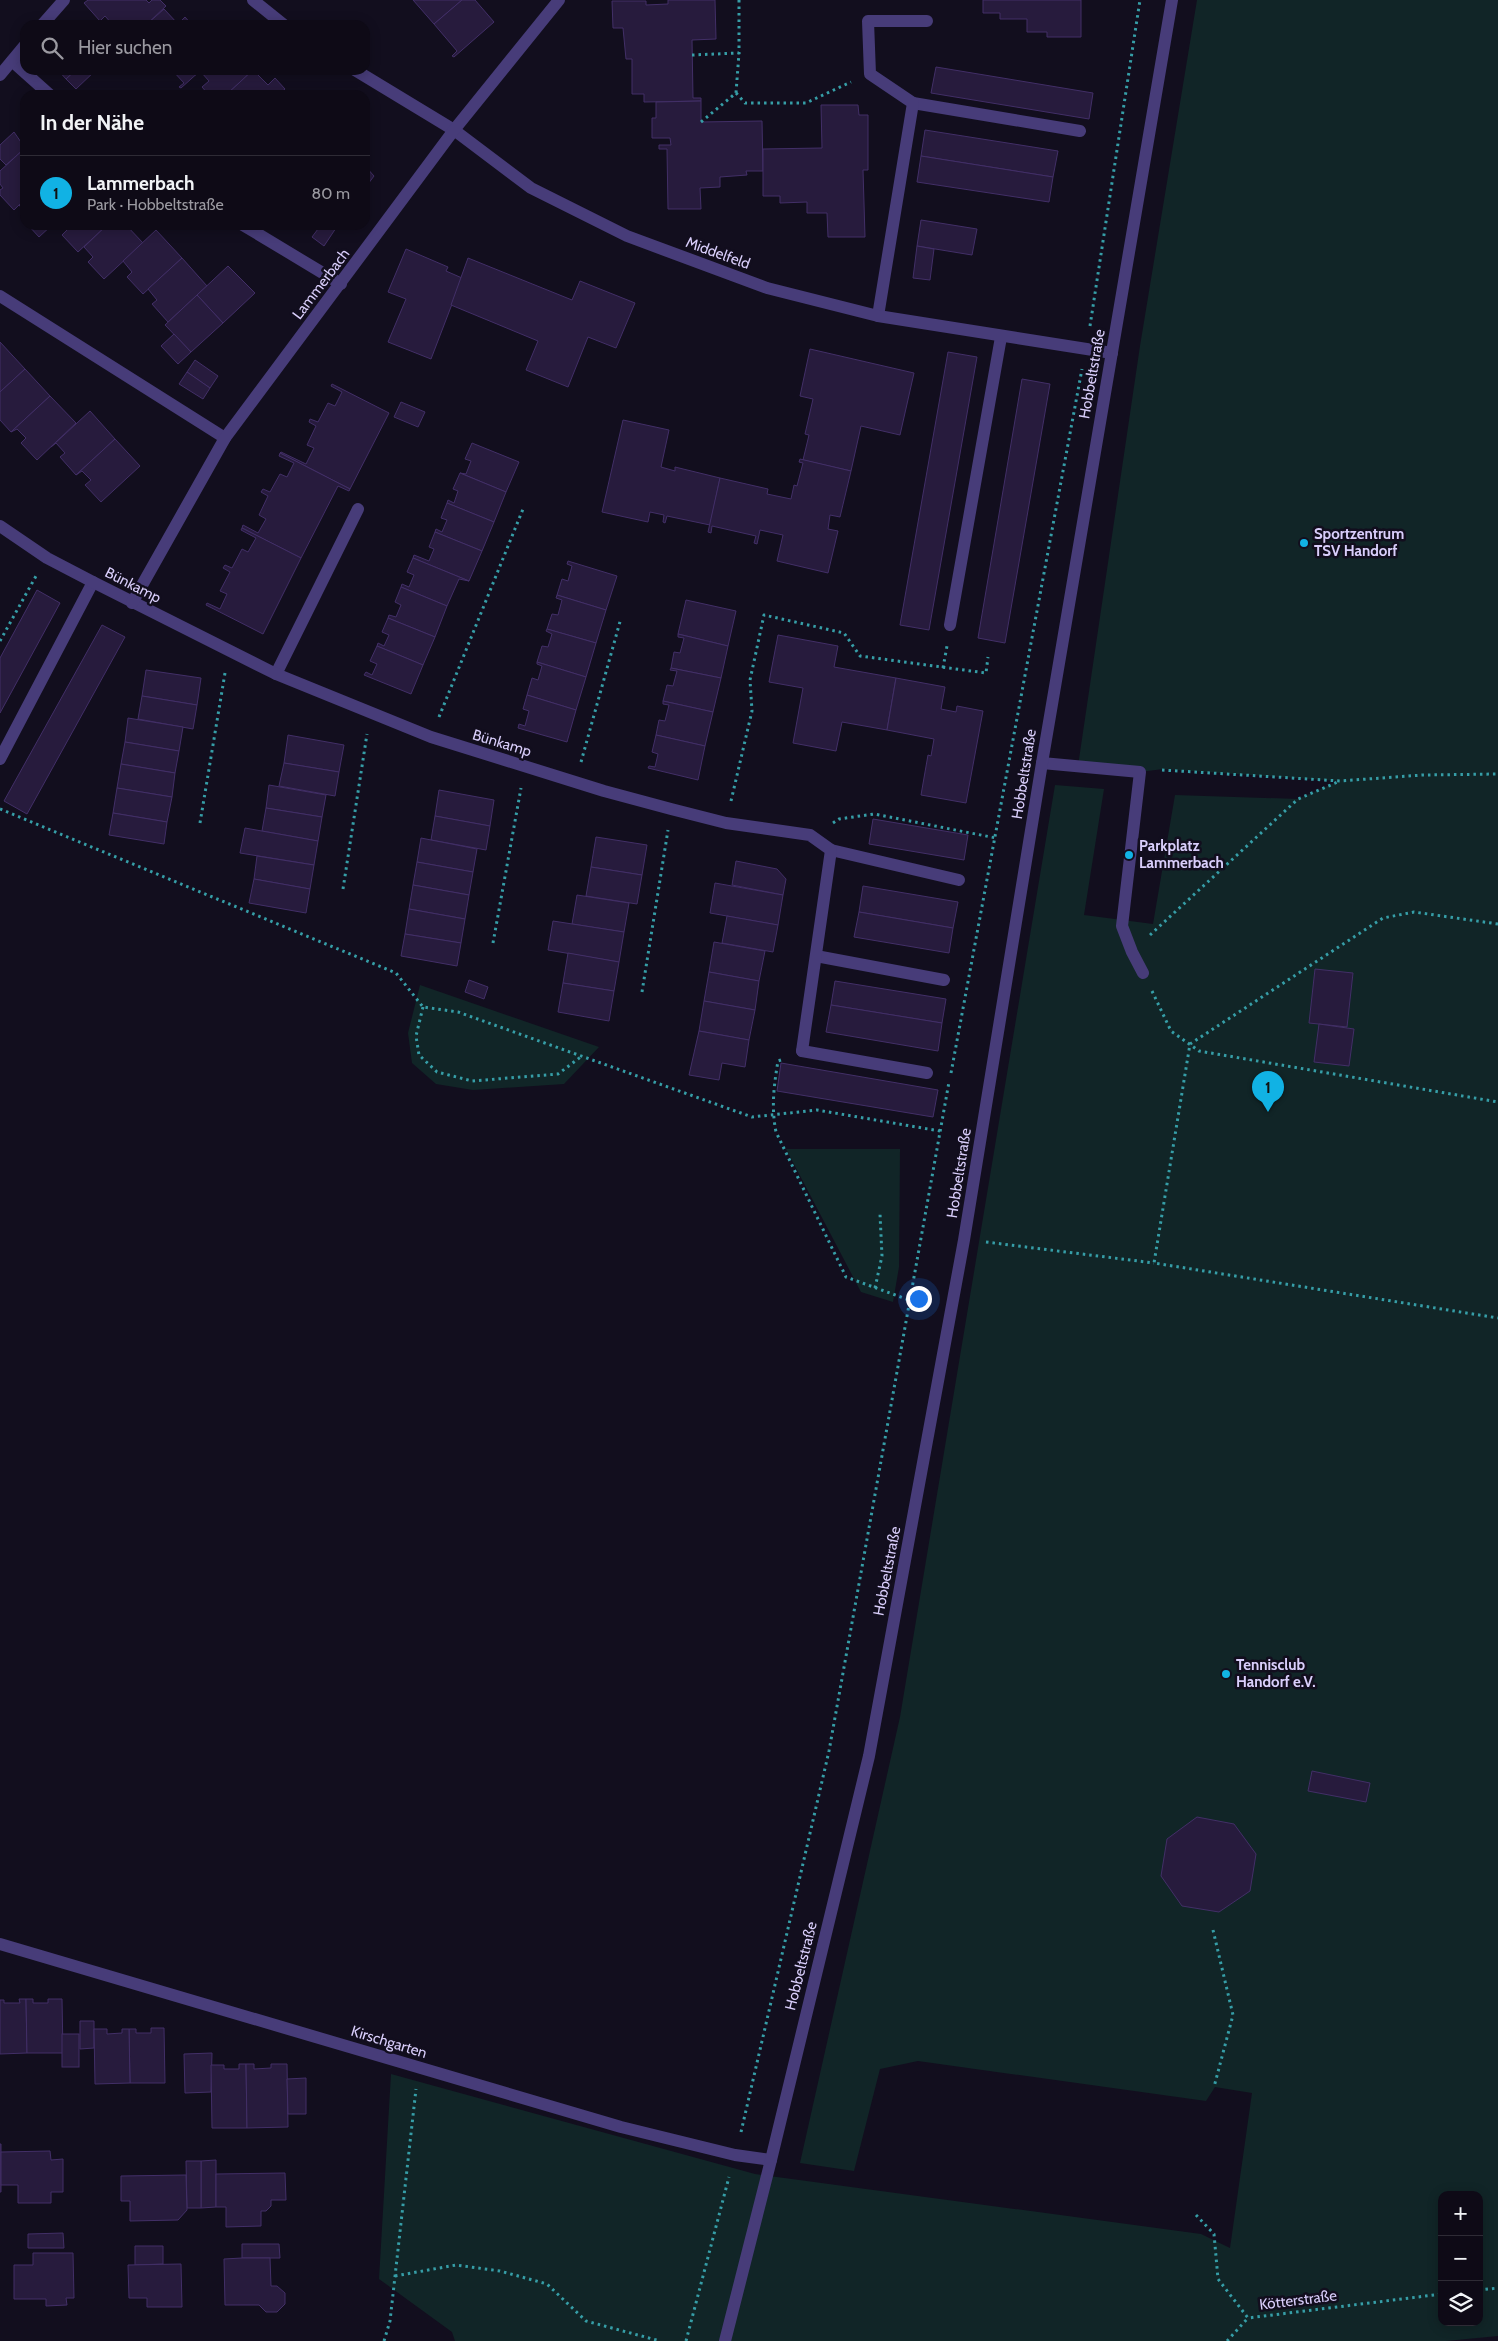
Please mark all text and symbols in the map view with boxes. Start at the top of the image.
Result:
search box [20,20,370,75]
icon: search [38,34,66,62]
text: Hier suchen [78,36,172,59]
text: In der Nähe [40,110,144,135]
text: Lammerbach [87,172,194,195]
text: 1 [53,184,59,203]
text: 80 m [312,184,350,203]
text: Park · Hobbeltstraße [87,195,224,214]
street label: Middelfeld [683,233,753,273]
street label: Lammerbach [289,245,353,323]
street label: Hobbeltstraße [1075,327,1109,420]
place label: Sportzentrum TSV Handorf [1314,525,1404,560]
marker: Sportzentrum TSV Handorf [1298,537,1310,549]
street label: Bünkamp [102,563,164,607]
street label: Bünkamp [470,726,534,760]
street label: Hobbeltstraße [1008,727,1040,820]
place label: Parkplatz Lammerbach [1139,837,1224,872]
marker: Parkplatz Lammerbach [1123,849,1135,861]
pin: 1 [1252,1071,1284,1112]
street label: Hobbeltstraße [943,1126,975,1219]
your location [906,1286,932,1312]
street label: Hobbeltstraße [869,1524,905,1617]
place label: Tennisclub Handorf e.V. [1236,1656,1316,1691]
marker: Tennisclub Handorf e.V. [1220,1668,1232,1680]
street label: Hobbeltstraße [781,1919,821,2012]
street label: Kirschgarten [349,2022,429,2062]
map controls [1438,2191,1483,2326]
button: + [1438,2191,1483,2236]
button: − [1438,2236,1483,2281]
button: layers [1438,2281,1483,2326]
street label: Kötterstraße [1258,2286,1338,2314]

